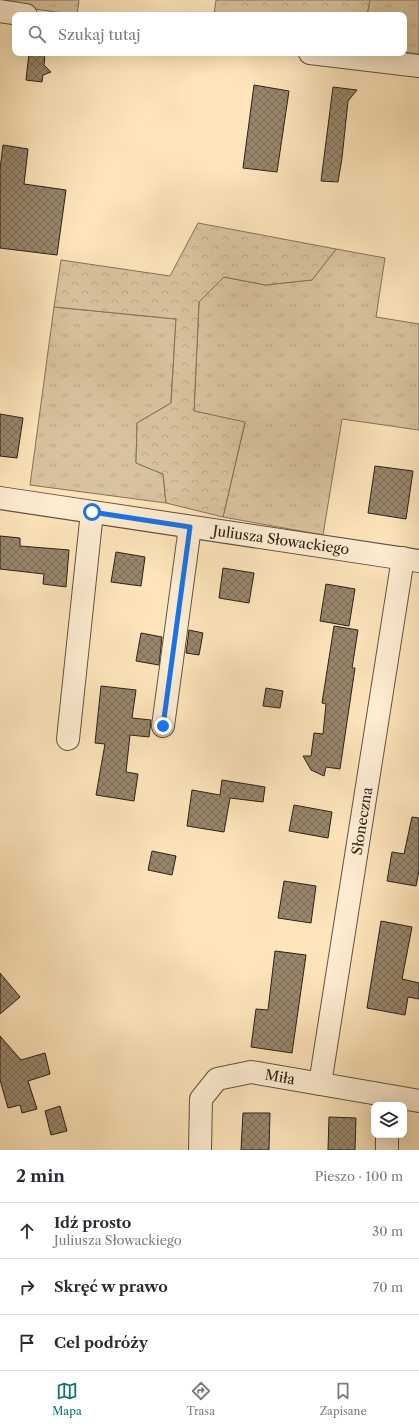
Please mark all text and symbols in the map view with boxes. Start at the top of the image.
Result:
search box [12,12,407,56]
icon: search [26,23,48,45]
text: Szukaj tutaj [58,25,140,44]
route start [83,503,101,521]
street label: Juliusza Słowackiego [210,521,350,558]
route end [154,717,172,735]
street label: Słoneczna [348,785,376,856]
street label: Miła [264,1066,297,1089]
map controls [371,1102,407,1138]
button: layers [371,1102,407,1138]
text: 2 min [16,1166,65,1186]
text: Pieszo · 100 m [315,1168,403,1184]
text: Idź prosto [54,1213,131,1232]
icon: ahead [16,1220,38,1242]
text: 30 m [372,1223,403,1239]
text: Juliusza Słowackiego [54,1232,182,1248]
icon: right [16,1276,38,1298]
text: Skręć w prawo [54,1277,168,1296]
text: 70 m [373,1279,403,1295]
icon: arrive [16,1332,38,1354]
text: Cel podróży [54,1333,148,1352]
tab: Mapa [52,1380,82,1418]
tab: Trasa [186,1380,215,1418]
tab: Zapisane [320,1380,367,1418]

